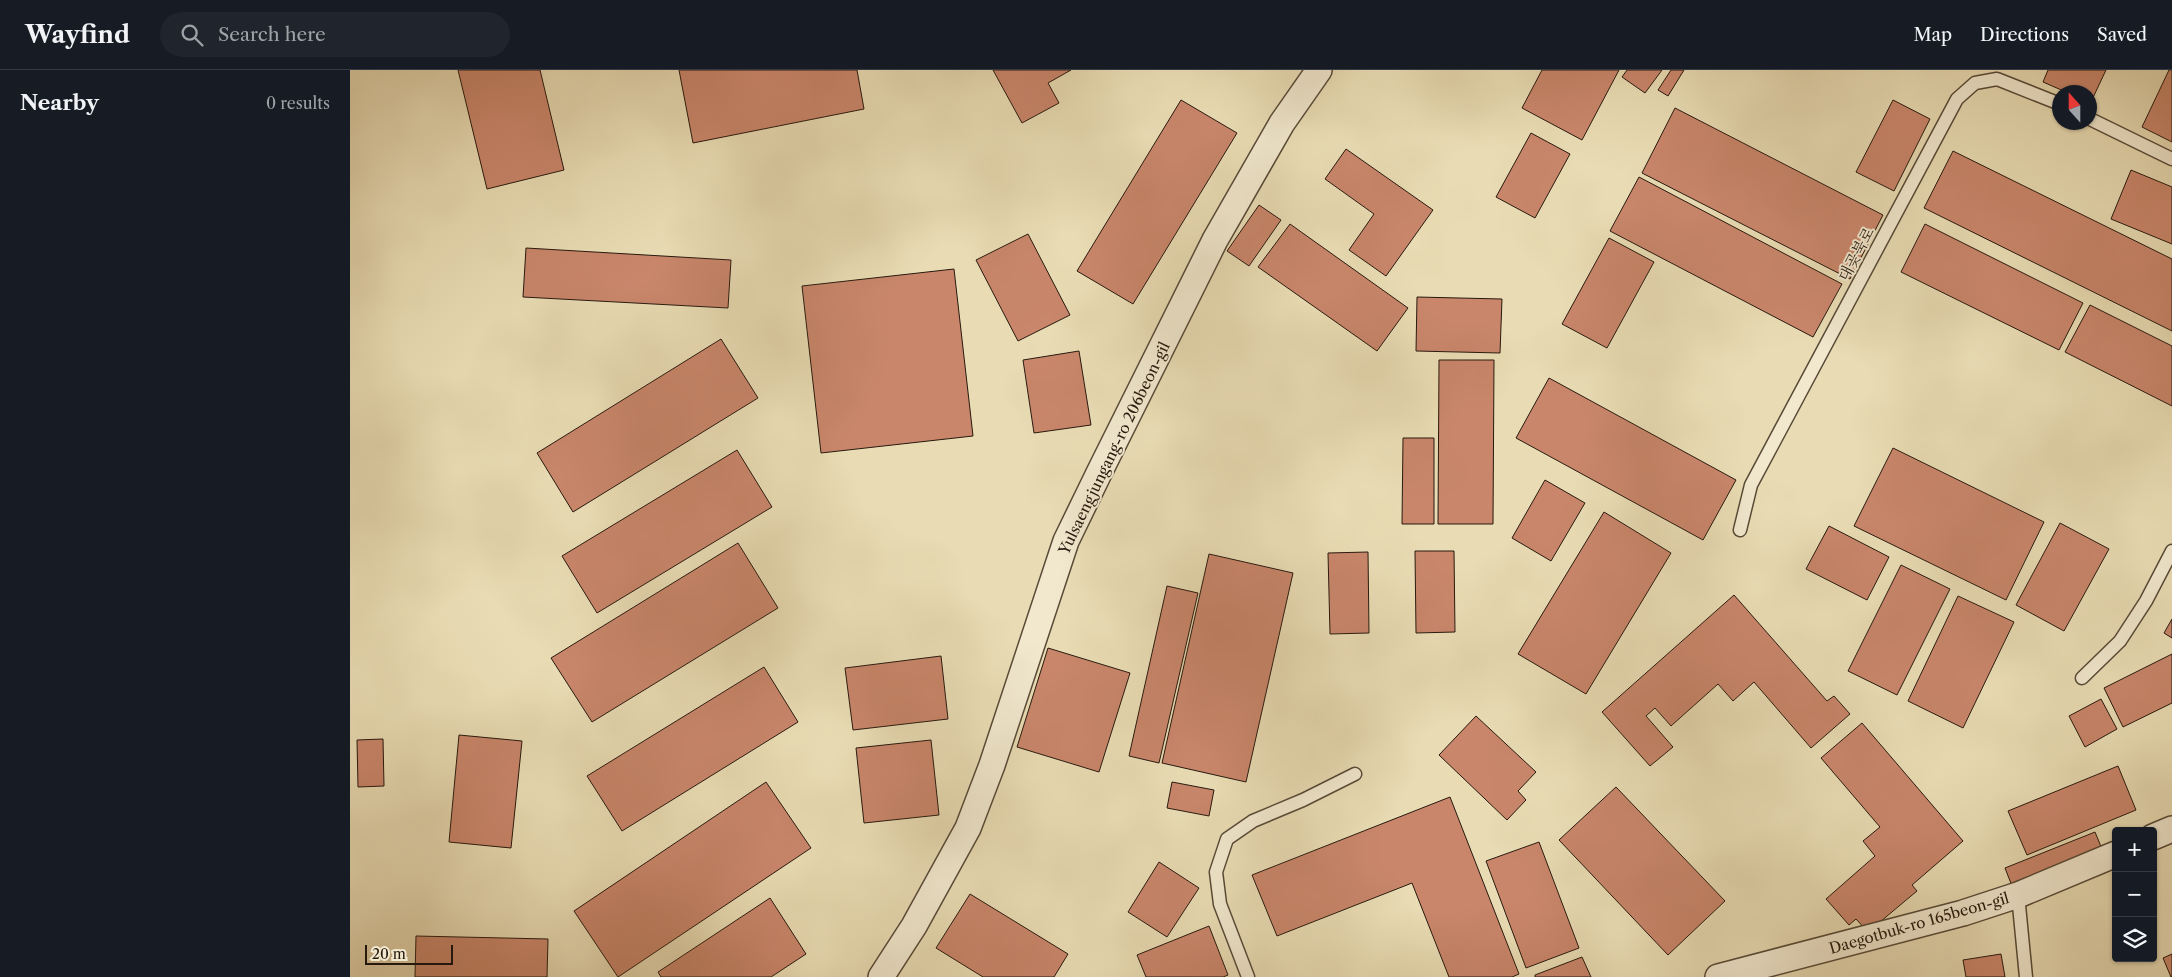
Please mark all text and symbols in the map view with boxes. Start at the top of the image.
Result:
search box [160,12,510,57]
text: Wayfind [25,20,130,49]
icon: search [178,21,206,49]
text: Search here [218,23,326,46]
text: Map [1913,24,1952,46]
text: Directions [1980,24,2069,46]
text: Saved [2097,24,2147,46]
north arrow [2052,85,2097,130]
text: Nearby [20,90,99,115]
text: 0 results [266,93,330,113]
street label: 대곶북로 [1834,224,1878,284]
street label: Yulsaengjungang-ro 206beon-gil [1054,338,1174,558]
map controls [2112,827,2157,962]
button: + [2112,827,2157,872]
button: − [2112,872,2157,917]
street label: Daegotbuk-ro 165beon-gil [1827,888,2012,958]
button: layers [2112,917,2157,962]
scale bar [365,942,452,965]
text: 20 m [372,945,406,963]

